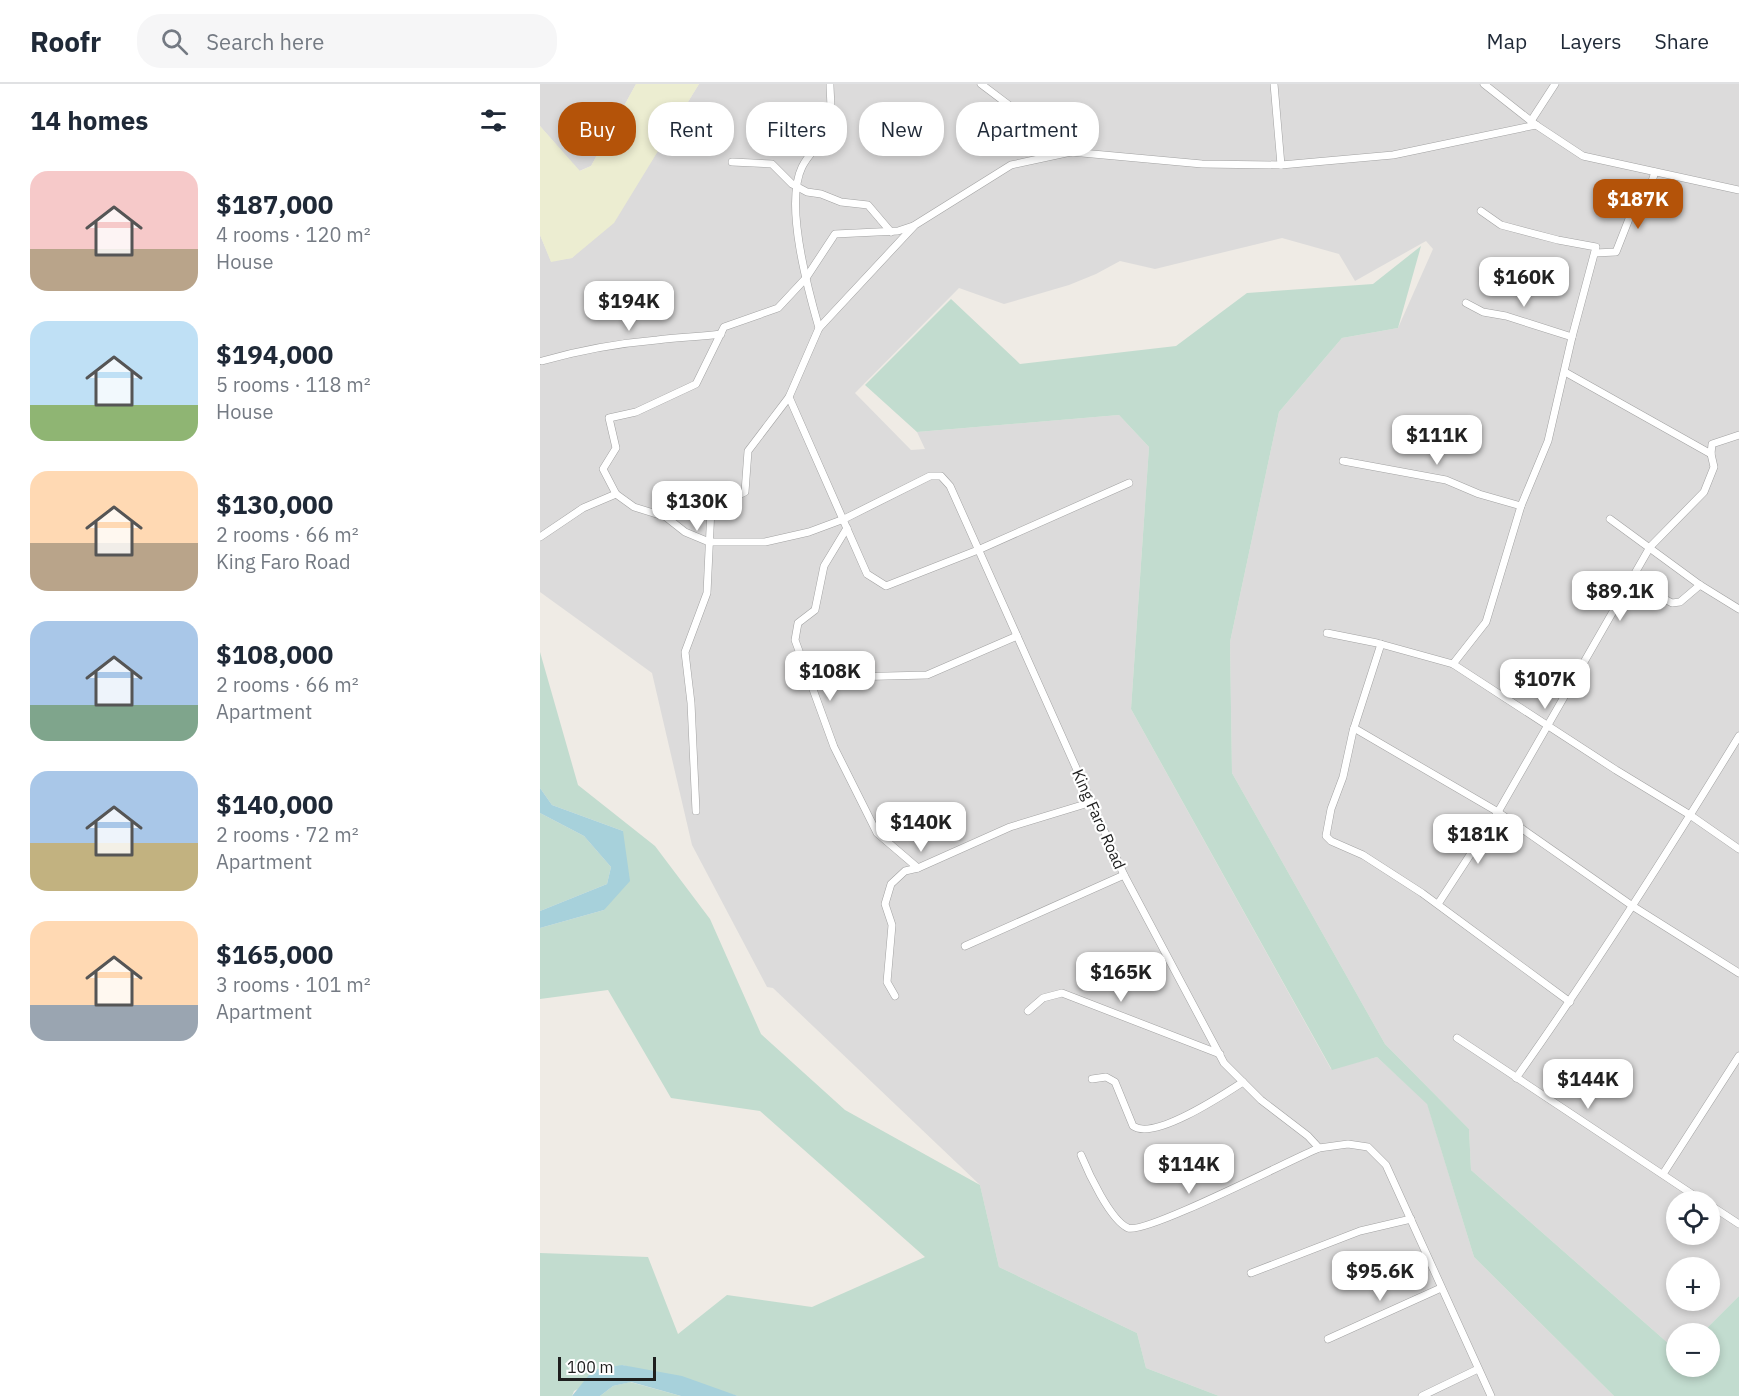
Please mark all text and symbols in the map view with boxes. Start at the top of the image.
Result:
search box [137,14,557,68]
text: Roofr [30,23,101,60]
icon: search [158,25,191,58]
text: Search here [206,27,324,56]
text: Map [1487,27,1527,55]
text: Layers [1560,27,1622,55]
text: Share [1655,27,1709,55]
chip: Buy [558,102,636,156]
chip: Rent [648,102,734,156]
chip: Filters [746,102,847,156]
chip: New [859,102,944,156]
chip: Apartment [956,102,1099,156]
text: 14 homes [30,103,148,137]
icon: filters [477,104,510,137]
pin: $187K [1596,179,1680,230]
text: $187K [1607,185,1669,212]
text: $187,000 [216,187,333,221]
icon: home [78,195,150,267]
text: 4 rooms · 120 m² [216,221,371,248]
text: House [216,248,273,275]
pin: $160K [1482,257,1566,308]
text: $160K [1493,263,1555,290]
pin: $194K [587,281,671,332]
text: $194K [598,287,660,314]
text: $194,000 [216,337,333,371]
icon: home [78,345,150,417]
text: 5 rooms · 118 m² [216,371,371,398]
text: House [216,398,273,425]
pin: $111K [1395,415,1479,466]
text: $111K [1406,421,1468,448]
pin: $130K [655,481,739,532]
text: $130,000 [216,487,333,521]
text: $130K [666,487,728,514]
icon: home [78,495,150,567]
text: 2 rooms · 66 m² [216,521,359,548]
text: King Faro Road [216,548,351,575]
pin: $89.1K [1571,571,1669,622]
text: $89.1K [1586,577,1654,604]
text: $108,000 [216,637,333,671]
icon: home [78,645,150,717]
pin: $108K [788,651,872,702]
text: $108K [799,657,861,684]
pin: $107K [1503,659,1587,710]
text: $107K [1514,665,1576,692]
text: 2 rooms · 66 m² [216,671,359,698]
text: Apartment [216,698,312,725]
street label: King Faro Road [1068,766,1130,872]
text: $140,000 [216,787,333,821]
icon: home [78,795,150,867]
pin: $140K [879,802,963,853]
text: $140K [890,808,952,835]
pin: $181K [1436,814,1520,865]
text: $181K [1447,820,1509,847]
text: 2 rooms · 72 m² [216,821,359,848]
text: Apartment [216,848,312,875]
text: $165,000 [216,937,333,971]
icon: home [78,945,150,1017]
pin: $165K [1079,952,1163,1003]
text: $165K [1090,958,1152,985]
text: 3 rooms · 101 m² [216,971,371,998]
text: Apartment [216,998,312,1025]
pin: $144K [1546,1059,1630,1110]
text: $144K [1557,1065,1619,1092]
pin: $114K [1147,1144,1231,1195]
text: $114K [1158,1150,1220,1177]
map controls [1666,1191,1720,1377]
button: locate [1666,1191,1720,1245]
pin: $95.6K [1331,1251,1429,1302]
text: $95.6K [1346,1257,1414,1284]
button: + [1666,1257,1720,1311]
button: − [1666,1323,1720,1377]
scale bar [558,1354,656,1382]
text: 100 m [567,1357,614,1377]

